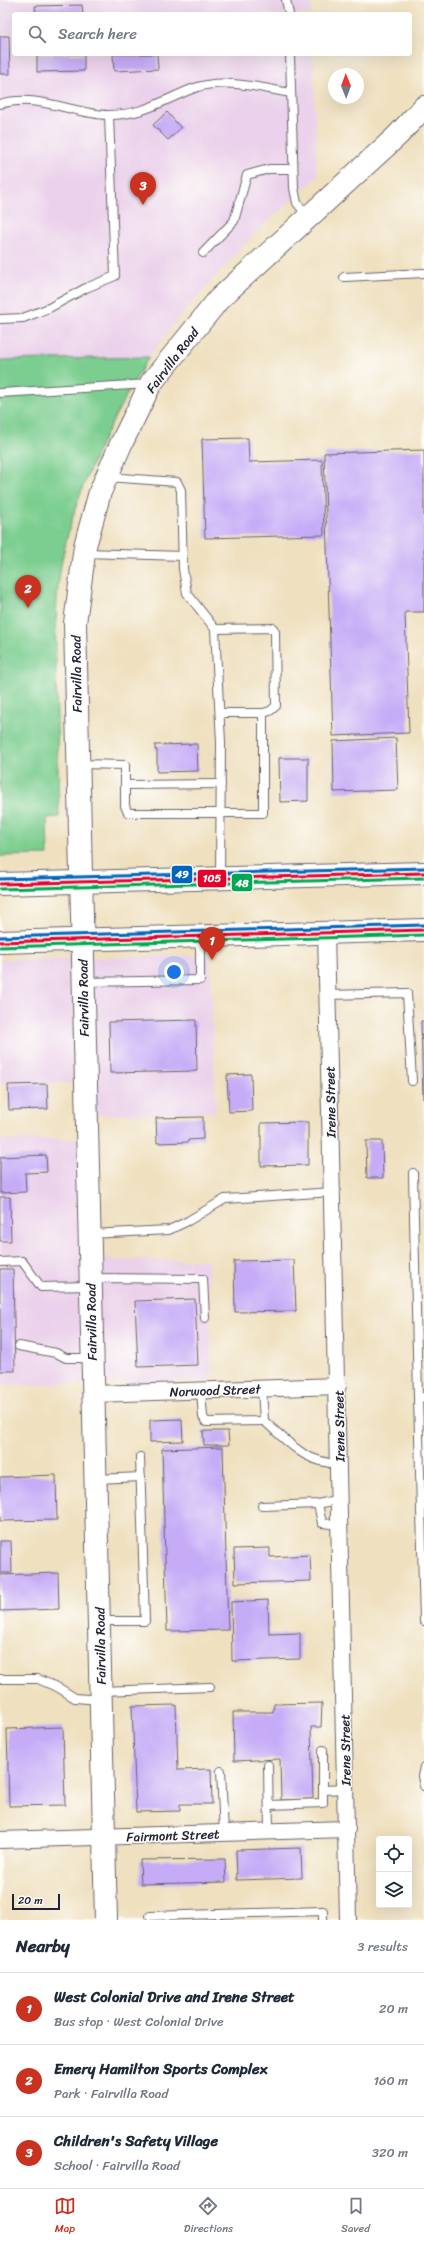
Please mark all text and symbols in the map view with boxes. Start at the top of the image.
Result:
search box [12,12,412,56]
text: Search here [58,21,137,47]
icon: search [26,23,48,45]
north arrow [328,68,364,104]
pin: 3 [130,172,156,205]
street label: Fairvilla Road [140,322,206,398]
pin: 2 [15,575,41,608]
street label: Fairvilla Road [64,634,89,713]
line badge: 49 [171,865,193,884]
text: 49 [174,865,189,884]
line badge: 105 [197,869,227,888]
text: 105 [203,869,221,888]
line badge: 48 [231,873,253,892]
text: 48 [234,874,249,893]
pin: 1 [199,927,225,960]
street label: Fairvilla Road [71,958,96,1037]
your location [164,962,184,982]
street label: Irene Street [318,1066,343,1139]
street label: Fairvilla Road [79,1282,104,1361]
street label: Norwood Street [169,1377,262,1404]
street label: Irene Street [327,1390,352,1463]
street label: Fairvilla Road [88,1606,113,1685]
street label: Irene Street [333,1714,358,1787]
street label: Fairmont Street [126,1822,220,1849]
map controls [376,1836,412,1908]
button: locate [376,1836,412,1872]
button: layers [376,1872,412,1908]
text: 20 m [18,1891,43,1910]
scale bar [12,1892,60,1911]
text: Nearby [16,1931,70,1961]
text: 3 results [357,1935,408,1958]
text: West Colonial Drive and Irene Street [54,1984,295,2010]
text: 1 [26,1997,32,2020]
text: 20 m [379,1997,408,2020]
text: Bus stop · West Colonial Drive [54,2010,224,2033]
text: Emery Hamilton Sports Complex [54,2056,267,2082]
text: 2 [25,2069,33,2092]
text: 160 m [373,2069,408,2092]
text: Park · Fairvilla Road [54,2082,168,2105]
text: Children's Safety Village [54,2128,218,2154]
text: 3 [25,2141,33,2164]
text: 320 m [372,2141,408,2164]
text: School · Fairvilla Road [54,2154,180,2177]
tab: Map [54,2195,76,2238]
tab: Directions [184,2195,233,2238]
tab: Saved [341,2195,370,2238]

